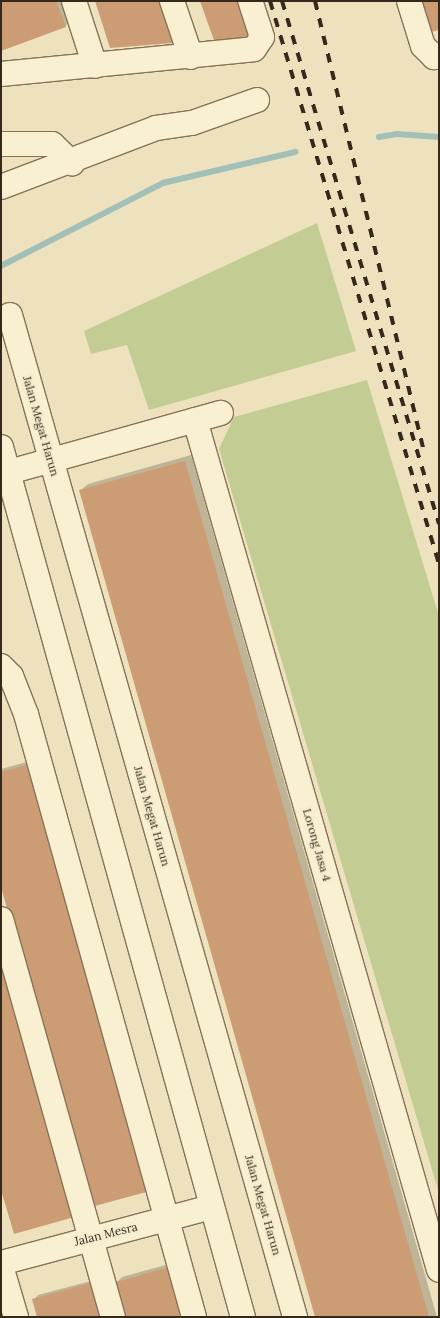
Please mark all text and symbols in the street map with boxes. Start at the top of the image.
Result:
street label: Jalan Megat Harun [20,374,62,478]
street label: Jalan Megat Harun [131,764,173,868]
street label: Lorong Jasa 4 [300,807,334,883]
street label: Jalan Megat Harun [242,1153,284,1257]
street label: Jalan Mesra [73,1219,139,1249]

